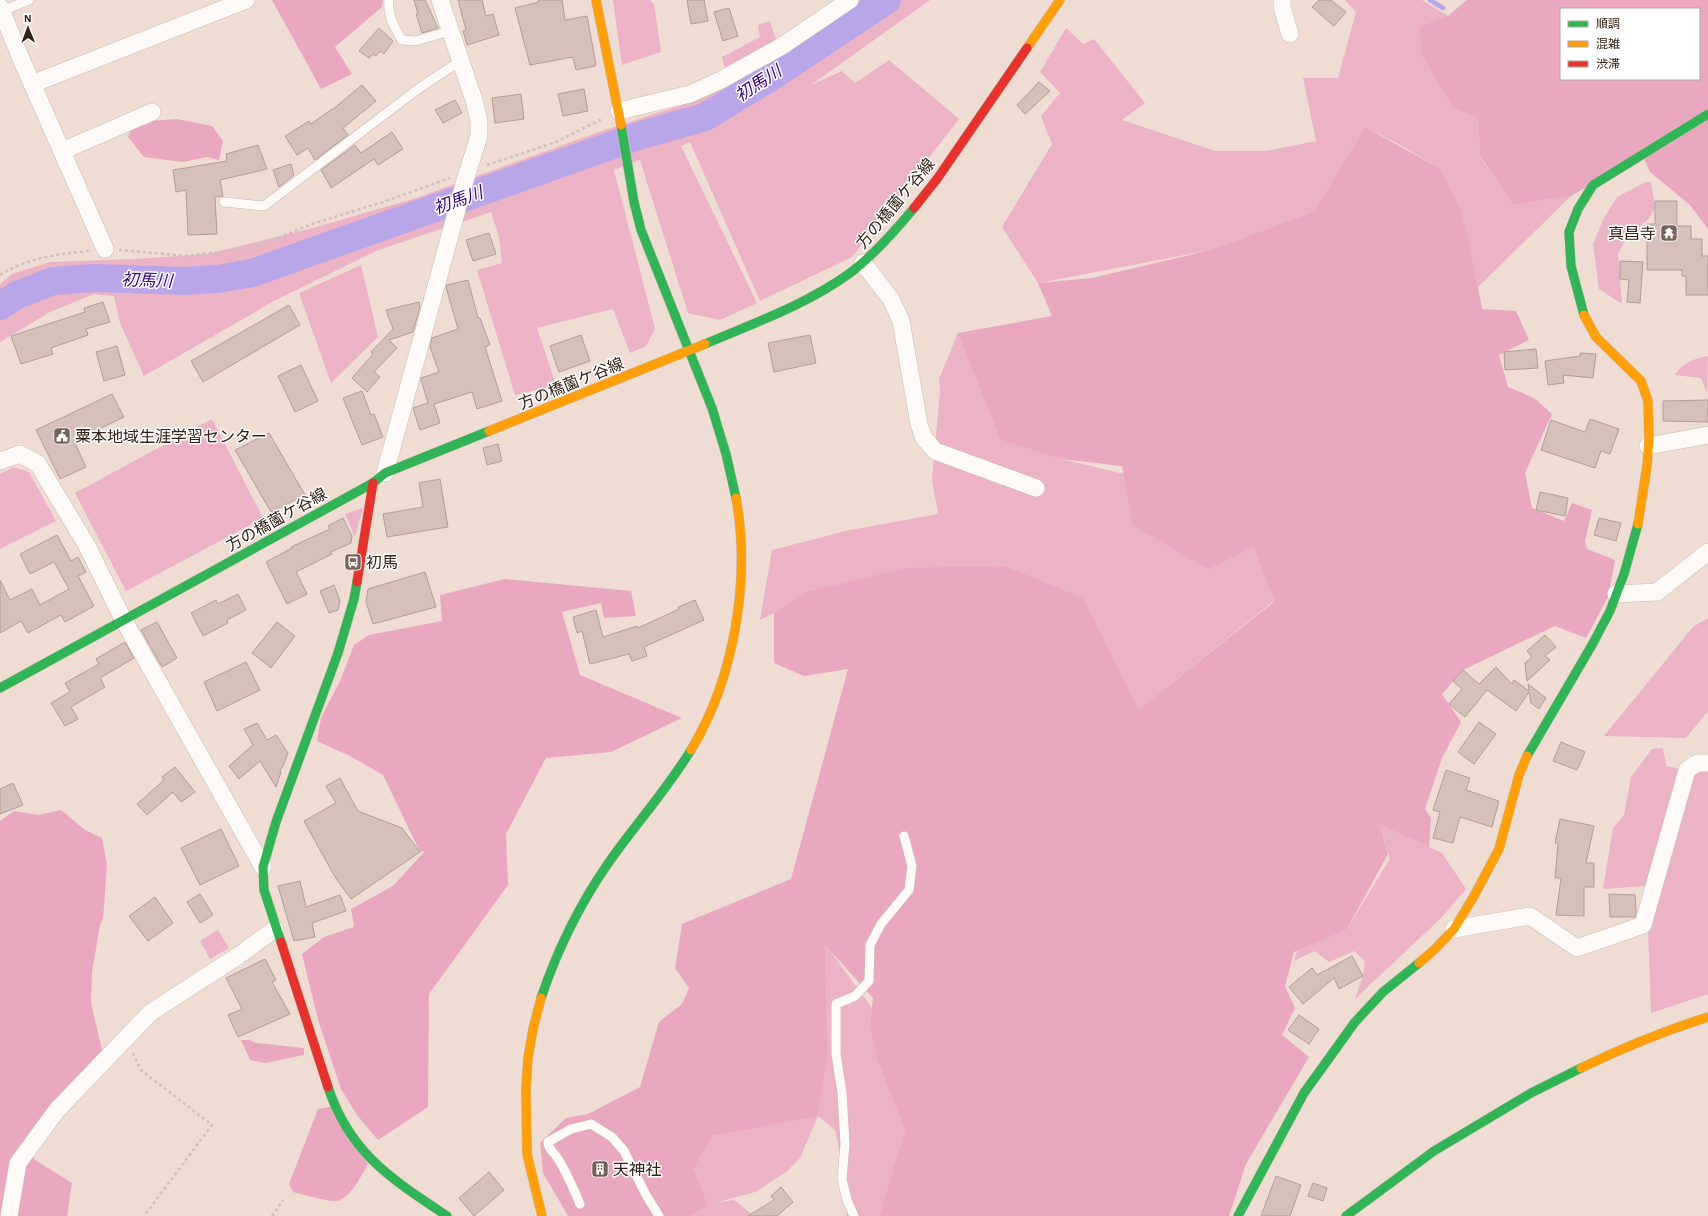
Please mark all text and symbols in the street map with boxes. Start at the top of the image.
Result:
north arrow [8,8,48,48]
legend [1560,8,1700,80]
text: N [24,13,32,24]
text: 順調 [1596,18,1620,30]
text: 混雑 [1596,37,1620,50]
text: 渋滞 [1596,58,1620,70]
water label: 初馬川 [732,60,786,104]
street label: 方の橋薗ケ谷線 [853,155,938,252]
water label: 初馬川 [431,182,487,217]
temple icon: 真昌寺 [1659,223,1679,243]
place label: 真昌寺 [1608,226,1656,242]
water label: 初馬川 [121,270,175,290]
street label: 方の橋薗ケ谷線 [516,355,626,412]
public building icon: 粟本地域生涯学習センター [52,426,72,446]
place label: 粟本地域生涯学習センター [75,428,267,445]
street label: 方の橋薗ケ谷線 [223,485,329,554]
bus stop icon: 初馬 [343,552,363,572]
place label: 初馬 [366,555,398,571]
building icon: 天神社 [590,1159,610,1179]
place label: 天神社 [613,1162,661,1178]

